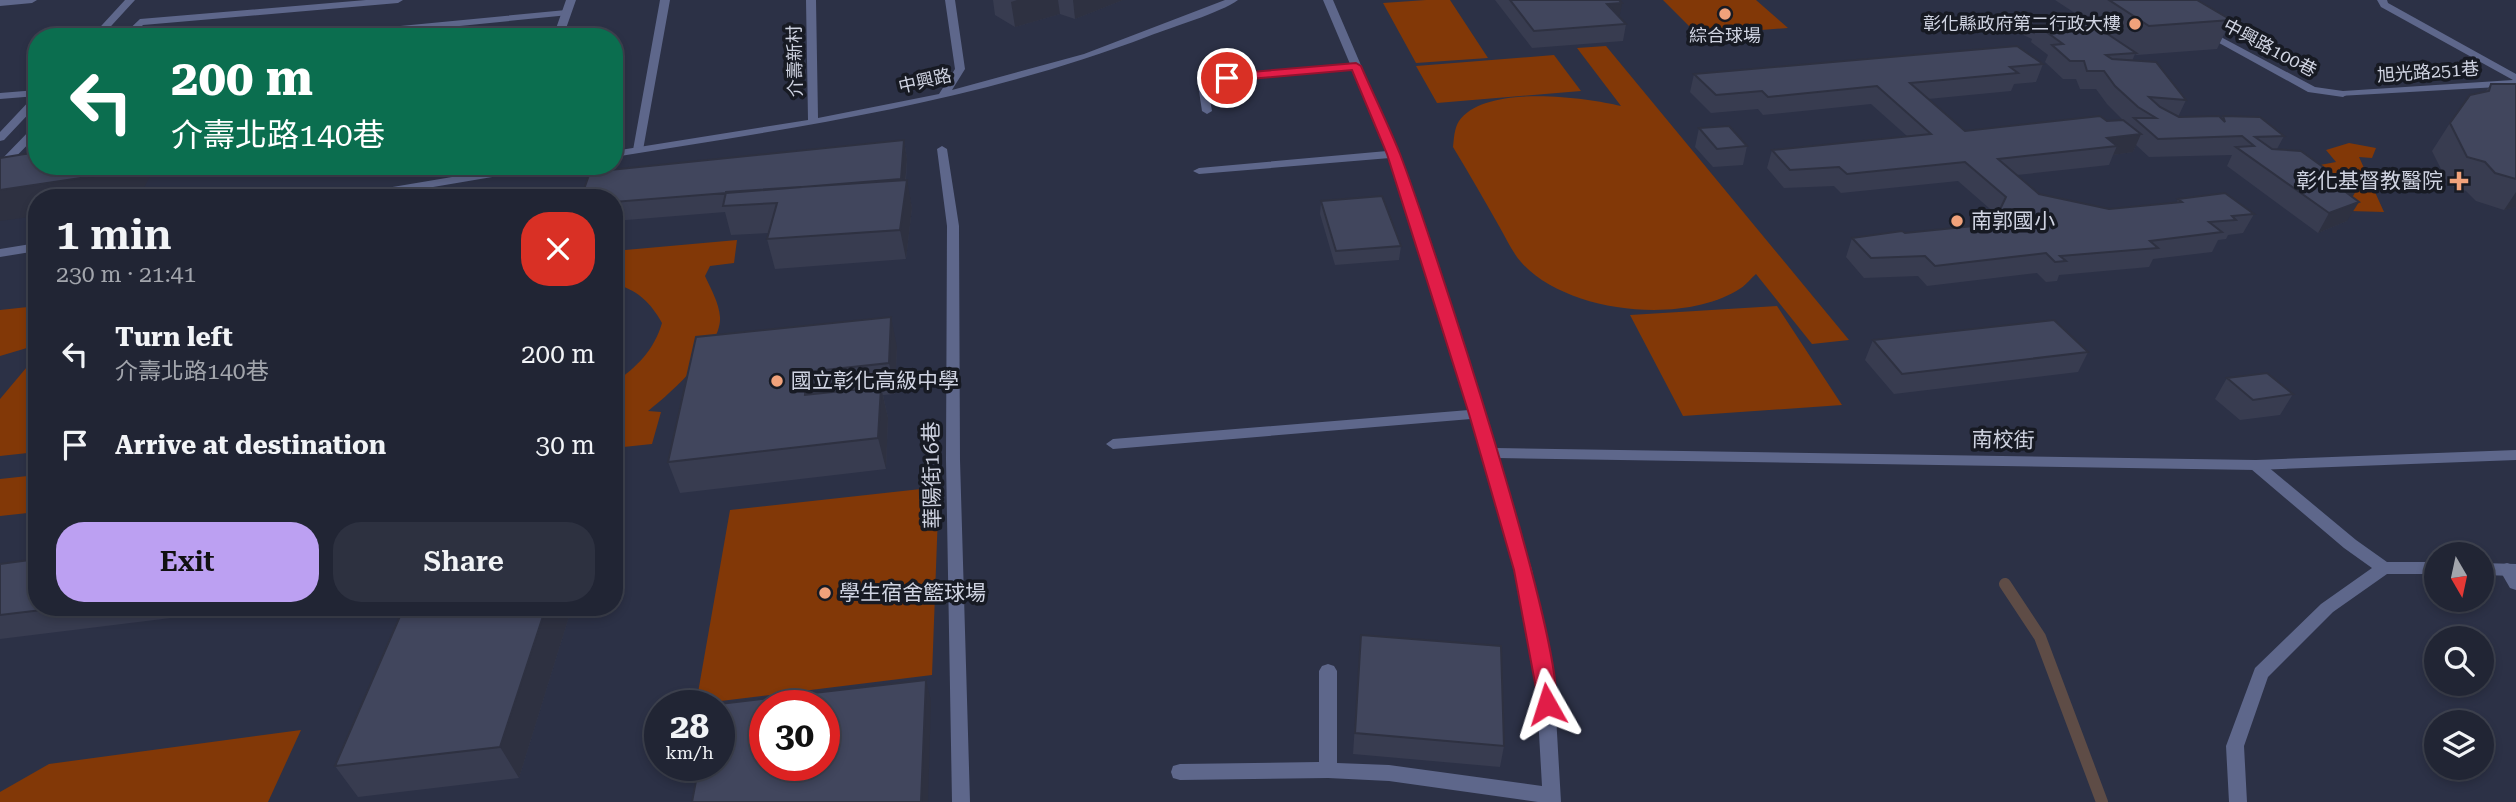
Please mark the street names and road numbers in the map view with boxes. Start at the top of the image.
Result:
street label: 中興路100巷 [2220,14,2320,81]
street label: 介壽新村 [783,25,806,97]
street label: 旭光路251巷 [2376,57,2480,86]
street label: 中興路 [896,64,954,97]
street label: 華陽街16巷 [919,421,945,529]
street label: 南校街 [1971,427,2035,453]

